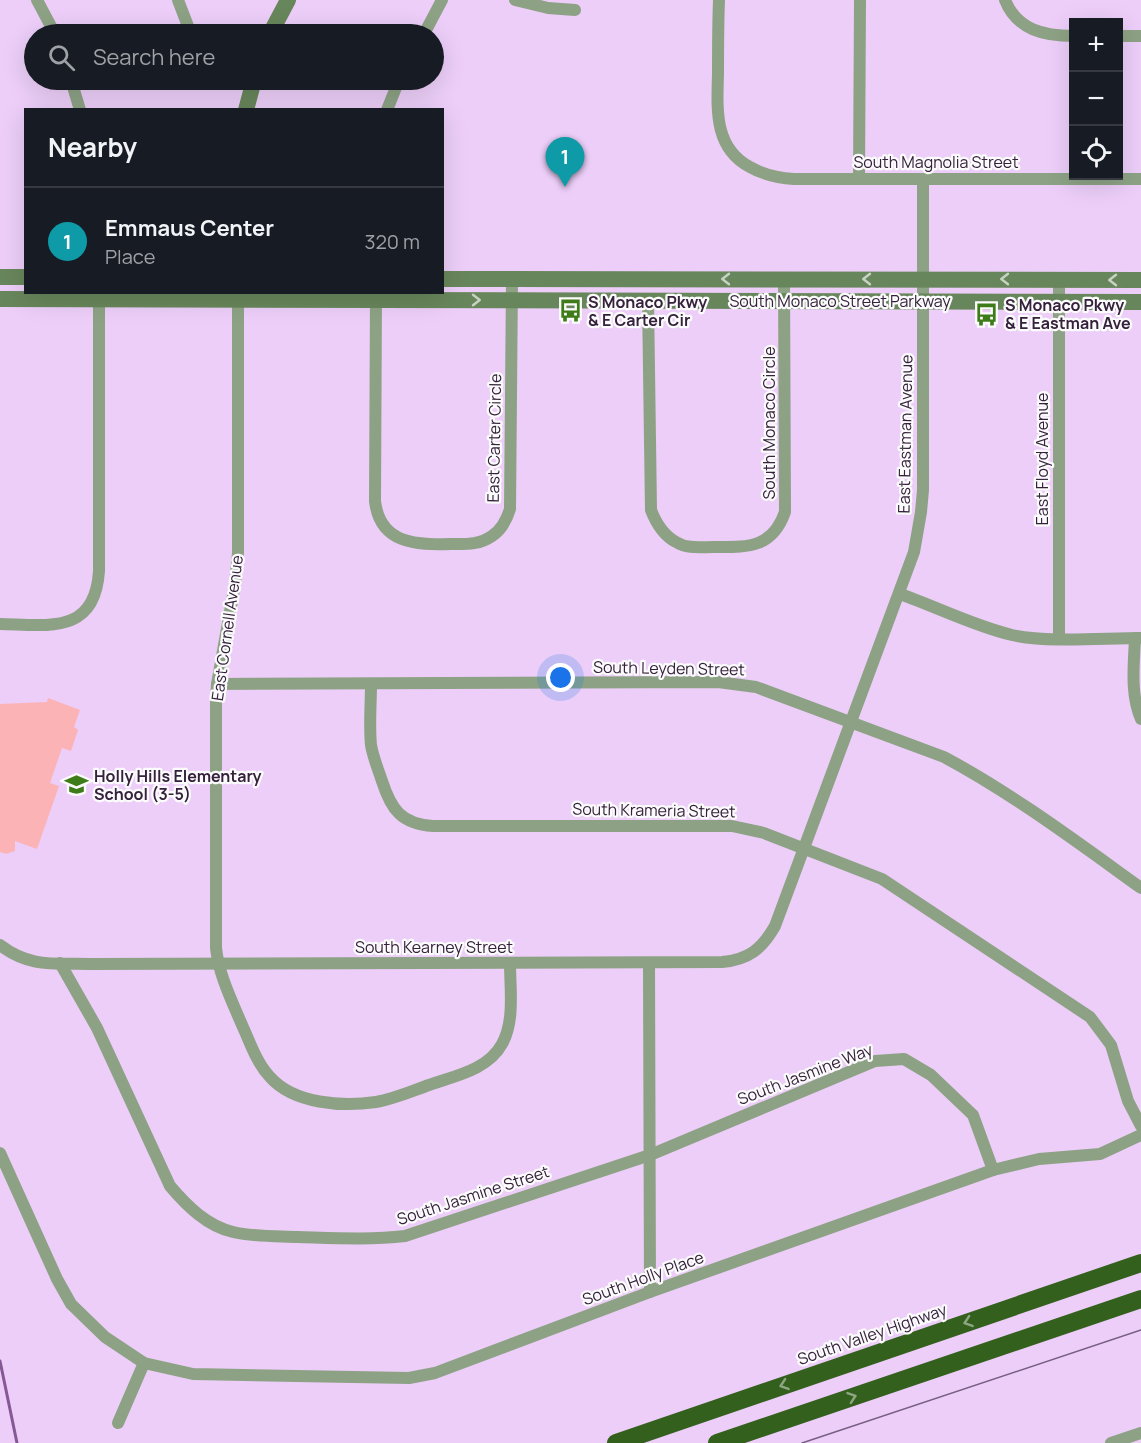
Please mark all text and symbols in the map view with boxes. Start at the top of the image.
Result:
map controls [1069,18,1123,180]
button: + [1069,18,1123,72]
search box [24,24,444,90]
icon: search [45,41,78,74]
text: Search here [93,42,215,72]
button: − [1069,72,1123,126]
button: locate [1069,126,1123,180]
text: Nearby [48,129,137,165]
pin: 1 [546,138,584,187]
street label: South Magnolia Street [853,151,1019,173]
text: Emmaus Center [105,213,274,243]
text: 1 [63,228,72,255]
text: 320 m [364,228,420,255]
text: Place [105,243,155,270]
one-way arrow [721,273,730,285]
one-way arrow [862,273,871,285]
one-way arrow [1000,273,1009,285]
one-way arrow [1109,274,1118,286]
street label: South Monaco Street Parkway [729,290,951,312]
place label: S Monaco Pkwy & E Carter Cir [588,291,707,331]
one-way arrow [472,294,481,306]
place label: S Monaco Pkwy & E Eastman Ave [1005,294,1131,334]
bus stop icon: S Monaco Pkwy & E Carter Cir [557,298,583,324]
bus stop icon: S Monaco Pkwy & E Eastman Ave [974,301,1000,327]
street label: South Monaco Circle [758,346,780,500]
street label: East Eastman Avenue [893,354,917,514]
street label: East Carter Circle [482,373,506,503]
street label: East Floyd Avenue [1031,393,1053,525]
street label: East Cornell Avenue [206,554,248,702]
street label: South Leyden Street [593,656,745,680]
your location [546,663,575,692]
place label: Holly Hills Elementary School (3-5) [94,765,262,805]
school or university icon: Holly Hills Elementary School (3-5) [63,772,89,798]
street label: South Krameria Street [572,798,736,822]
street label: South Kearney Street [355,936,513,958]
street label: South Jasmine Way [734,1038,876,1110]
street label: South Jasmine Street [394,1160,552,1230]
street label: South Holly Place [579,1246,707,1310]
street label: South Valley Highway [794,1298,950,1370]
one-way arrow [963,1315,974,1327]
one-way arrow [779,1378,790,1391]
one-way arrow [846,1392,857,1404]

